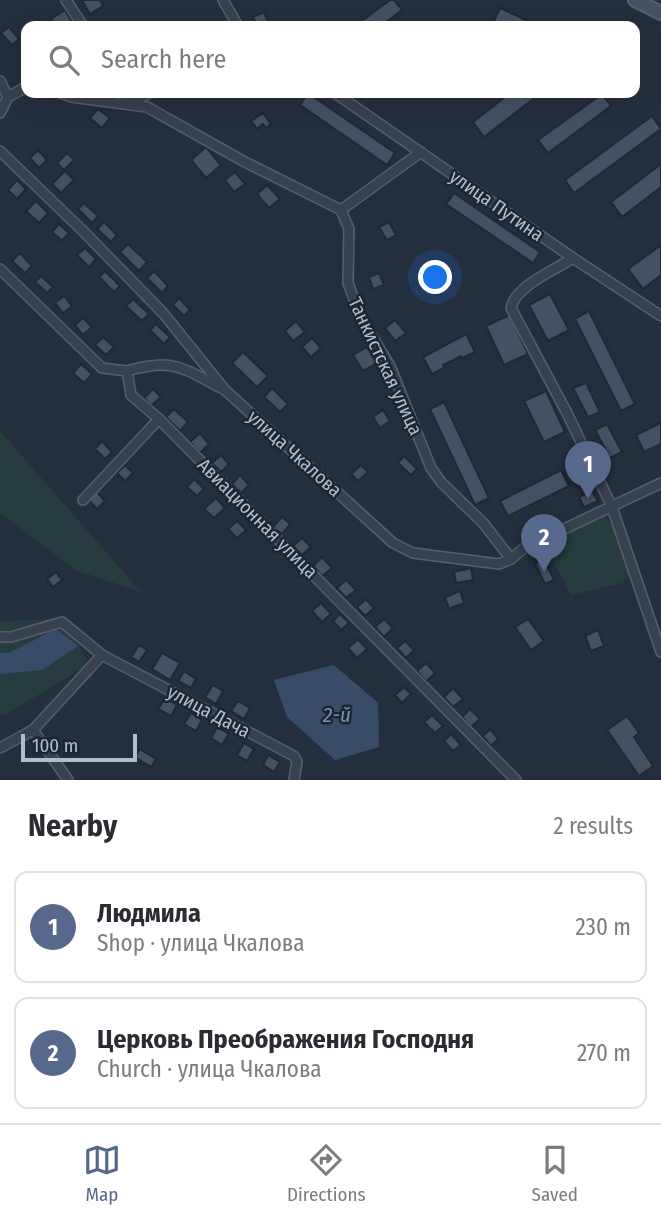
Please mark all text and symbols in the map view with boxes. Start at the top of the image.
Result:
search box [21,21,640,98]
icon: search [45,41,83,79]
text: Search here [101,44,226,75]
street label: улица Путина [445,165,548,246]
your location [418,260,452,294]
street label: Танкистская улица [344,294,428,439]
street label: улица Чкалова [243,405,347,502]
pin: 1 [565,441,611,499]
street label: Авиационная улица [193,454,322,583]
pin: 2 [521,514,567,572]
street label: улица Дача [163,680,254,743]
water label: 2-й [322,702,351,728]
scale bar [21,731,136,763]
text: 100 m [32,734,78,757]
text: Nearby [28,808,117,844]
text: 2 results [553,812,633,840]
text: Людмила [97,898,201,929]
text: 1 [48,913,58,941]
text: 230 m [575,913,631,941]
text: Shop · улица Чкалова [97,929,304,957]
text: Церковь Преображения Господня [97,1024,474,1055]
text: 2 [48,1039,58,1067]
text: 270 m [577,1039,631,1067]
text: Church · улица Чкалова [97,1055,322,1083]
tab: Map [83,1141,121,1206]
tab: Directions [287,1141,366,1206]
tab: Saved [532,1141,578,1206]

